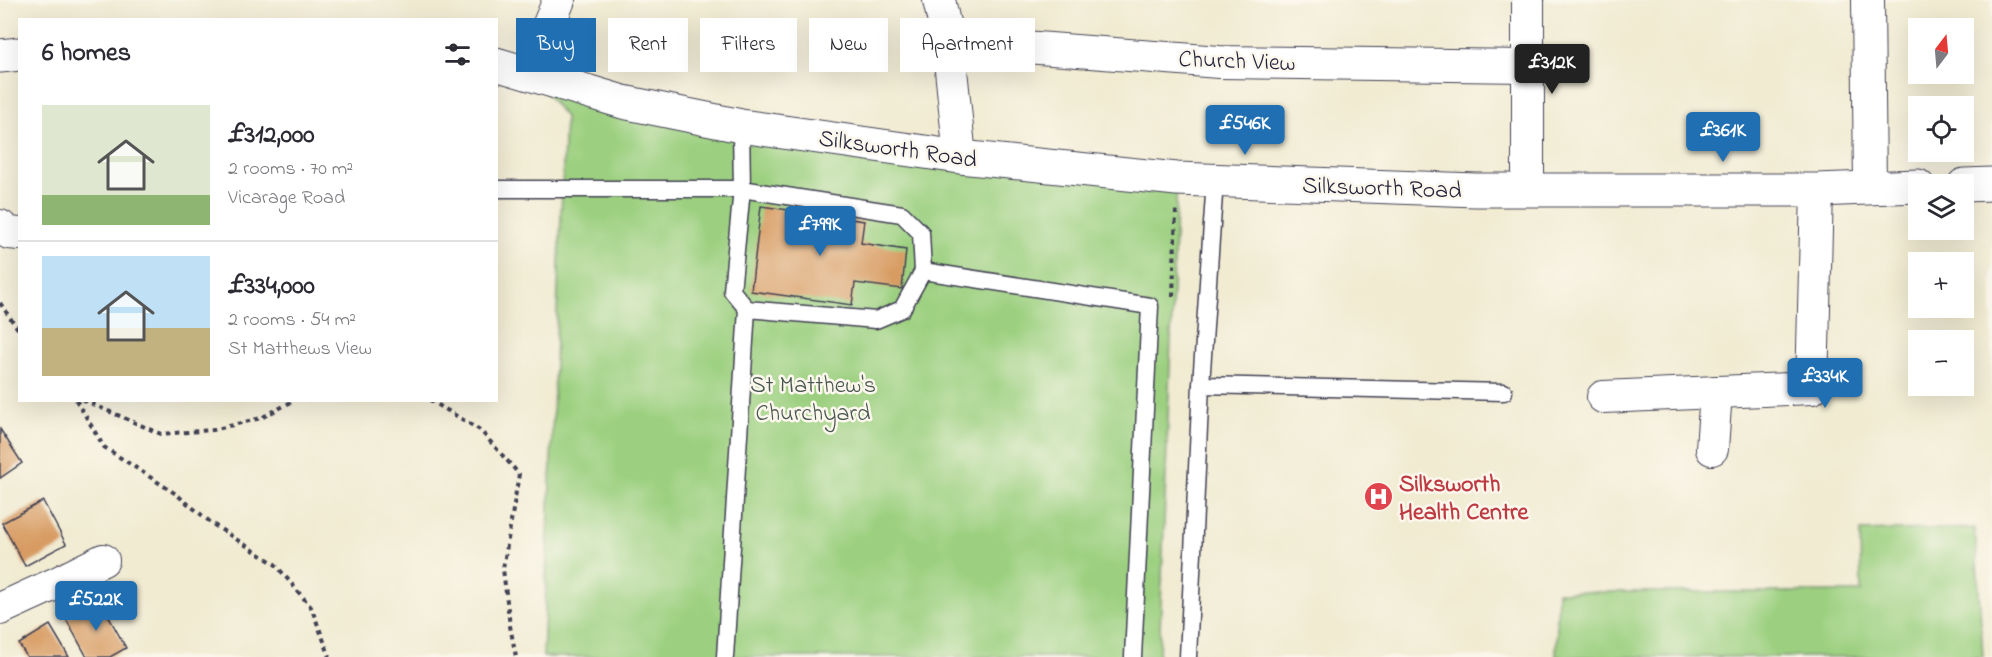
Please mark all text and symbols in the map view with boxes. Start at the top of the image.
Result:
chip: Buy [516,18,596,72]
chip: Rent [608,18,688,72]
chip: Filters [700,18,797,72]
chip: New [809,18,888,72]
chip: Apartment [900,18,1035,72]
north arrow [1908,18,1974,84]
map controls [1908,18,1974,396]
text: 6 homes [42,35,131,73]
icon: filters [441,38,474,71]
street label: Church View [1178,43,1296,82]
pin: £312K [1510,44,1594,95]
text: £312K [1529,49,1575,78]
button: locate [1908,96,1974,162]
pin: £546K [1203,105,1287,156]
text: £546K [1220,110,1270,139]
pin: £361K [1681,112,1765,163]
text: £312,000 [228,117,315,155]
text: £361K [1700,117,1746,146]
street label: Silksworth Road [816,122,980,179]
icon: home [90,129,162,201]
text: 2 rooms · 70 m² [228,155,353,184]
street label: Silksworth Road [1302,169,1463,210]
button: layers [1908,174,1974,240]
text: Vicarage Road [228,184,345,213]
pin: £799K [778,206,862,257]
text: £799K [799,211,841,240]
button: + [1908,252,1974,318]
text: £334,000 [228,268,315,306]
icon: home [90,280,162,352]
text: 2 rooms · 54 m² [228,306,356,335]
button: − [1908,330,1974,396]
text: St Matthews View [228,335,372,364]
pin: £334K [1783,358,1867,409]
text: £334K [1801,363,1849,392]
park label: St Matthew's Churchyard [750,369,876,433]
place label: Silksworth Health Centre [1399,468,1529,531]
hospital icon: Silksworth Health Centre [1362,481,1394,513]
pin: £522K [54,581,138,632]
text: £522K [69,586,123,615]

